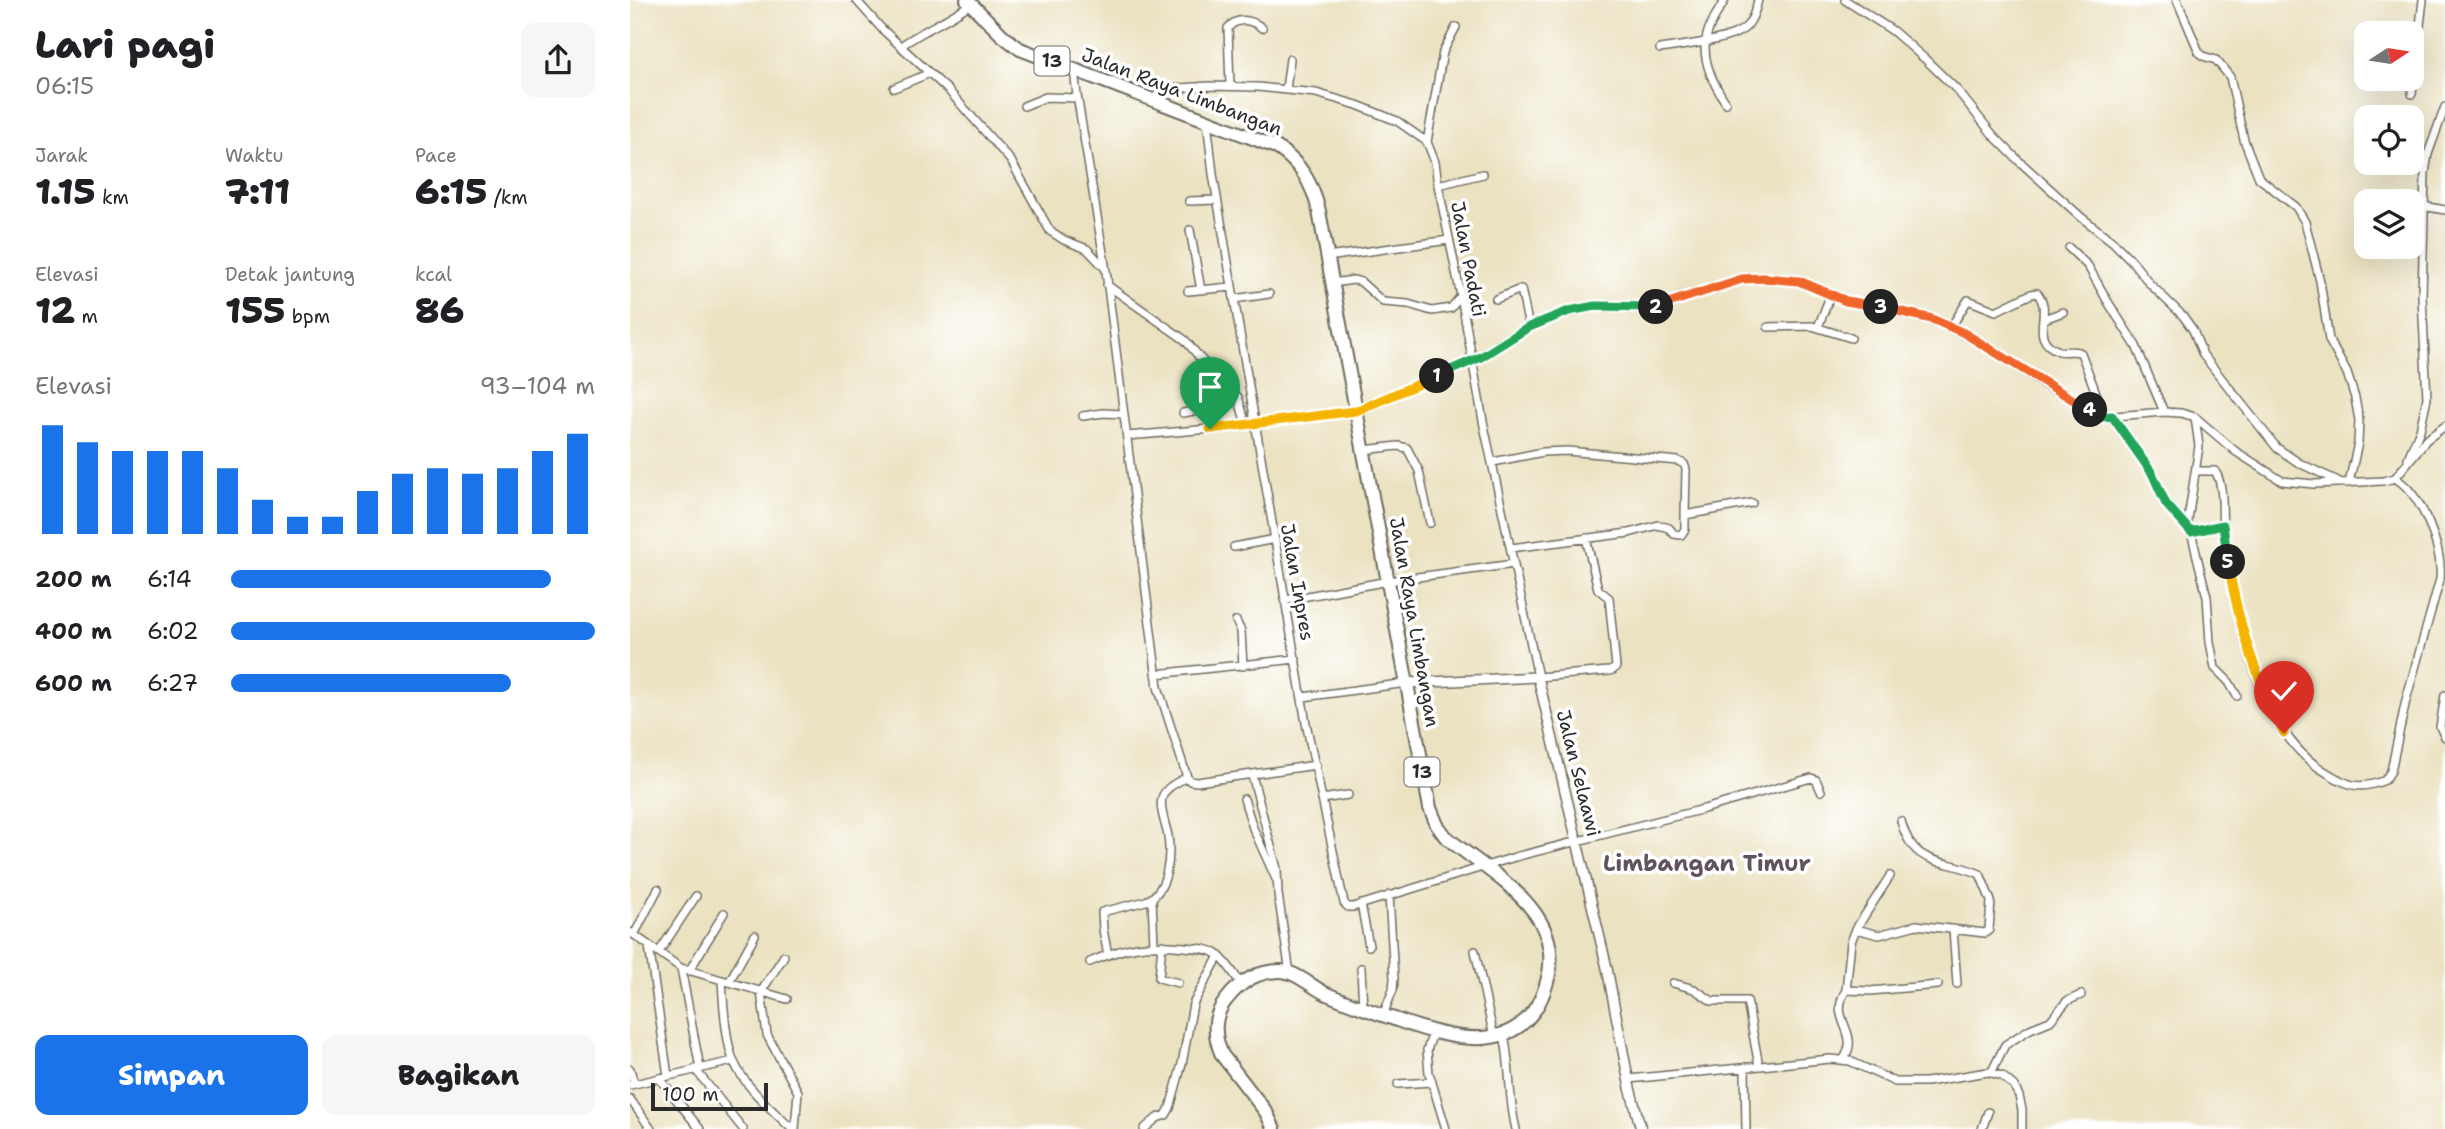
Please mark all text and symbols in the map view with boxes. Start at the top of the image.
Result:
text: Lari pagi [35,19,215,70]
north arrow [2354,21,2424,91]
map controls [2354,21,2424,259]
button: share [521,23,595,97]
street label: Jalan Raya Limbangan [1078,42,1286,141]
road number: 13 [1034,46,1070,76]
text: 06:15 [35,71,94,101]
button: locate [2354,105,2424,175]
text: Jarak [35,143,88,168]
text: Waktu [225,143,284,168]
text: Pace [415,143,457,168]
text: 1.15 [35,168,96,215]
text: 7:11 [225,168,290,215]
text: 6:15 [415,168,487,215]
text: km [96,185,129,210]
text: /km [487,185,528,210]
button: layers [2354,189,2424,259]
street label: Jalan Padati [1445,199,1492,319]
text: Elevasi [35,262,99,287]
text: Detak jantung [225,262,355,287]
text: kcal [415,262,452,287]
text: 12 [35,287,75,334]
text: 155 [225,287,285,334]
text: 86 [415,287,464,334]
pin: 2 [1639,290,1674,324]
pin: 3 [1864,290,1898,324]
text: 2 [1649,294,1662,319]
text: 3 [1874,294,1887,319]
text: m [75,304,98,329]
text: bpm [285,304,330,329]
pin [1180,357,1240,429]
pin: 1 [1420,358,1454,394]
text: 1 [1432,363,1441,388]
icon: arrive [1191,368,1229,406]
text: Elevasi [35,371,112,401]
text: 93–104 m [480,371,595,401]
pin: 4 [2072,392,2108,428]
text: 4 [2083,397,2096,422]
street label: Jalan Raya Limbangan [1384,515,1445,729]
street label: Jalan Inpres [1275,522,1320,643]
pin: 5 [2210,544,2246,580]
text: 5 [2222,549,2233,574]
text: 200 m [35,564,112,594]
text: 6:14 [147,564,192,594]
text: 400 m [35,616,112,646]
text: 6:02 [147,616,199,646]
pin [2254,661,2314,733]
text: 600 m [35,668,112,698]
text: 6:27 [147,668,198,698]
icon: check [2265,672,2303,710]
street label: Jalan Selaawi [1551,707,1606,839]
road number: 13 [1404,758,1440,786]
district label: Limbangan Timur [1603,848,1811,878]
button: Simpan [35,1035,308,1115]
button: Bagikan [322,1035,595,1115]
scale bar [651,1080,768,1112]
text: 100 m [662,1082,719,1107]

